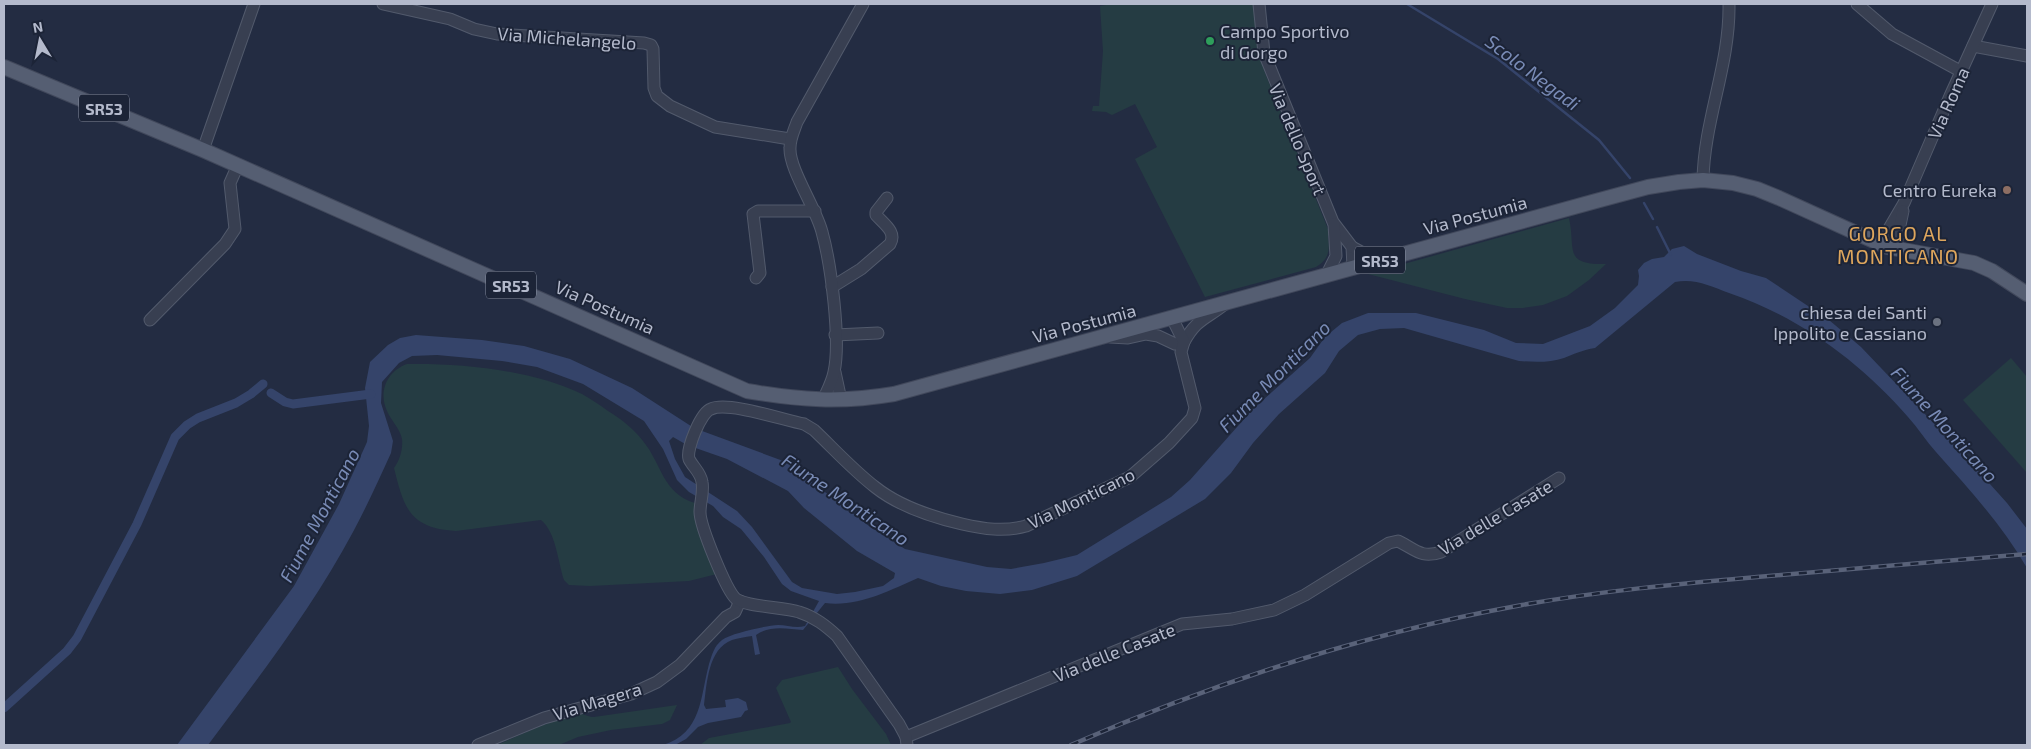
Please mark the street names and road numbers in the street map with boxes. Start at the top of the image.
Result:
street label: Via Michelangelo [497,22,637,54]
street label: Via Roma [1922,64,1974,142]
street label: Via dello Sport [1265,80,1331,198]
road number: SR53 [79,95,129,122]
street label: Via Postumia [1421,191,1529,239]
road number: SR53 [1355,246,1405,274]
road number: SR53 [486,272,536,298]
street label: Via Postumia [552,275,658,339]
street label: Via Postumia [1030,299,1138,347]
street label: Via Monticano [1024,463,1138,533]
street label: Via delle Casate [1434,474,1556,560]
street label: Via delle Casate [1050,618,1178,686]
street label: Via Magera [550,677,644,725]

